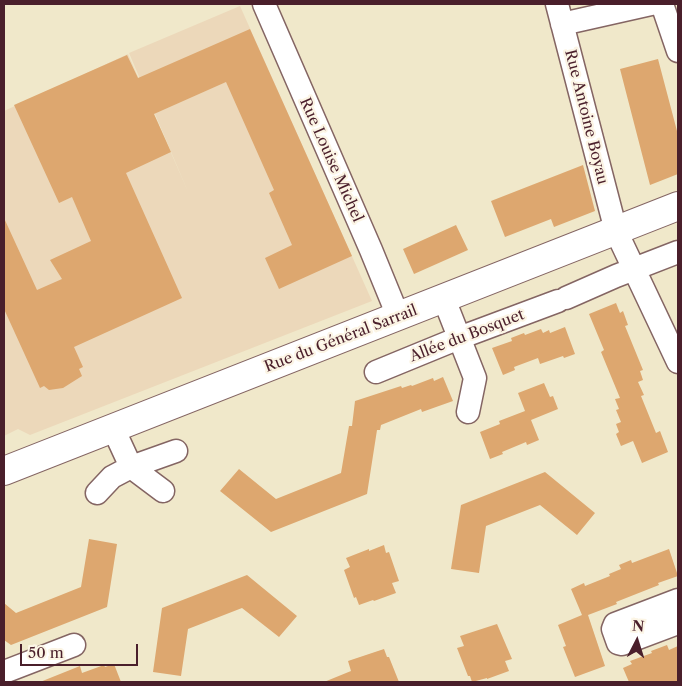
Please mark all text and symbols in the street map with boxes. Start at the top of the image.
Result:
street label: Rue Antoine Boyau [561,48,611,186]
street label: Rue Louise Michel [295,95,367,225]
street label: Rue du Général Sarrail [262,302,420,376]
street label: Allée du Bosquet [407,306,527,366]
north arrow [612,616,662,666]
text: N [631,617,645,636]
scale bar [22,634,140,666]
text: 50 m [28,643,64,662]

